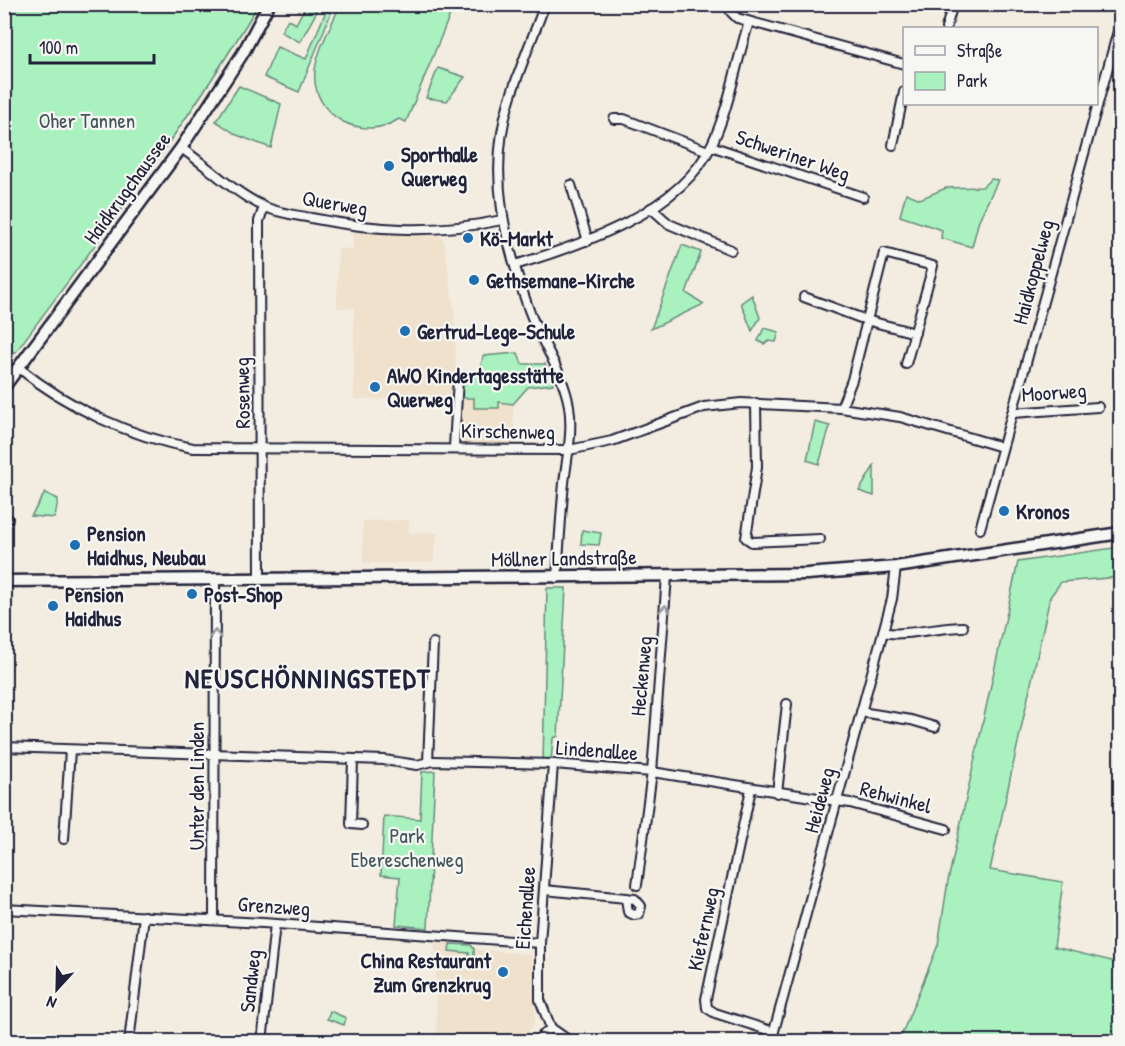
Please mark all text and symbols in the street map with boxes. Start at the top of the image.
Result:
scale bar [30,27,154,65]
legend [903,27,1098,105]
text: 100 m [39,35,78,60]
text: Straße [957,38,1002,63]
text: Park [957,68,988,93]
park label: Oher Tannen [39,106,135,135]
street label: Schweriner Weg [732,122,854,188]
street label: Haidkrugchaussee [76,126,178,250]
place label: Sporthalle Querweg [401,140,479,194]
marker: Sporthalle Querweg [382,159,396,173]
street label: Querweg [300,183,370,223]
street label: Haidkoppelweg [1005,216,1061,328]
place label: Kö-Markt [480,224,553,253]
marker: Kö-Markt [461,231,475,245]
place label: Gethsemane-Kirche [486,266,636,295]
marker: Gethsemane-Kirche [467,273,481,287]
place label: Gertrud-Lege-Schule [417,317,576,347]
marker: Gertrud-Lege-Schule [398,324,412,338]
street label: Rosenweg [227,357,257,429]
place label: AWO Kindertagesstätte Querweg [387,361,565,415]
street label: Moorweg [1021,375,1087,409]
marker: AWO Kindertagesstätte Querweg [368,380,382,394]
street label: Kirschenweg [461,416,555,446]
place label: Kronos [1016,497,1070,526]
marker: Kronos [997,504,1011,518]
place label: Pension Haidhus, Neubau [87,519,206,572]
marker: Pension Haidhus, Neubau [68,538,82,552]
street label: Möllner Landstraße [491,542,637,574]
place label: Pension Haidhus [65,580,124,633]
place label: Post-Shop [204,580,283,610]
marker: Post-Shop [185,587,199,601]
marker: Pension Haidhus [46,599,60,613]
one-way arrow [658,604,671,613]
one-way arrow [209,630,221,639]
street label: Heckenweg [623,635,659,717]
district label: NEUSCHÖNNINGSTEDT [185,660,431,696]
street label: Unter den Linden [182,722,211,850]
street label: Lindenallee [555,733,639,767]
street label: Heideweg [796,764,842,836]
street label: Rehwinkel [857,774,936,821]
park label: Park Ebereschenweg [350,821,464,874]
street label: Eichenallee [508,866,542,950]
street label: Kiefernweg [680,884,726,974]
street label: Grenzweg [237,889,311,923]
place label: China Restaurant Zum Grenzkrug [361,946,492,1000]
street label: Sandweg [232,948,268,1014]
north arrow [27,959,87,1019]
marker: China Restaurant Zum Grenzkrug [496,965,510,979]
text: N [43,991,59,1015]

